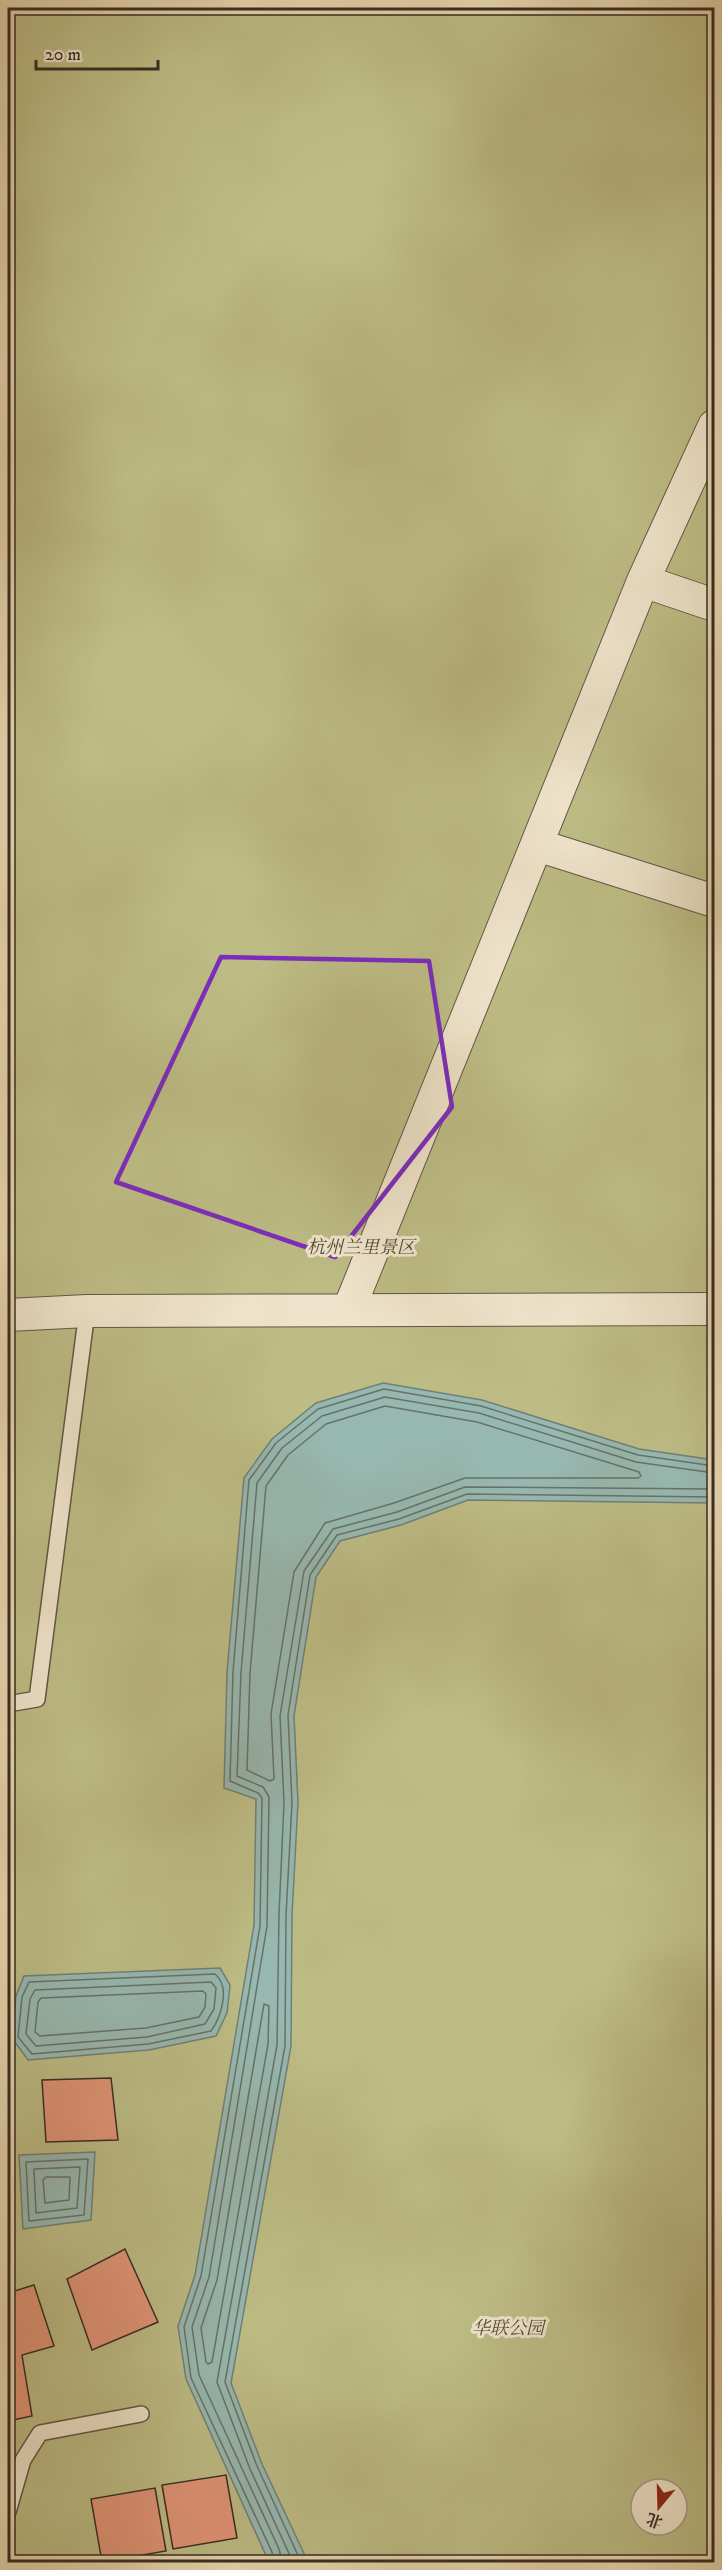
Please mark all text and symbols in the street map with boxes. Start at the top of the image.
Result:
scale bar [36,33,158,71]
text: 20 m [45,44,81,66]
park label: 杭州兰里景区 [307,1237,417,1259]
park label: 华联公园 [472,2318,547,2340]
north arrow [629,2477,689,2537]
text: 北 [644,2508,665,2532]

